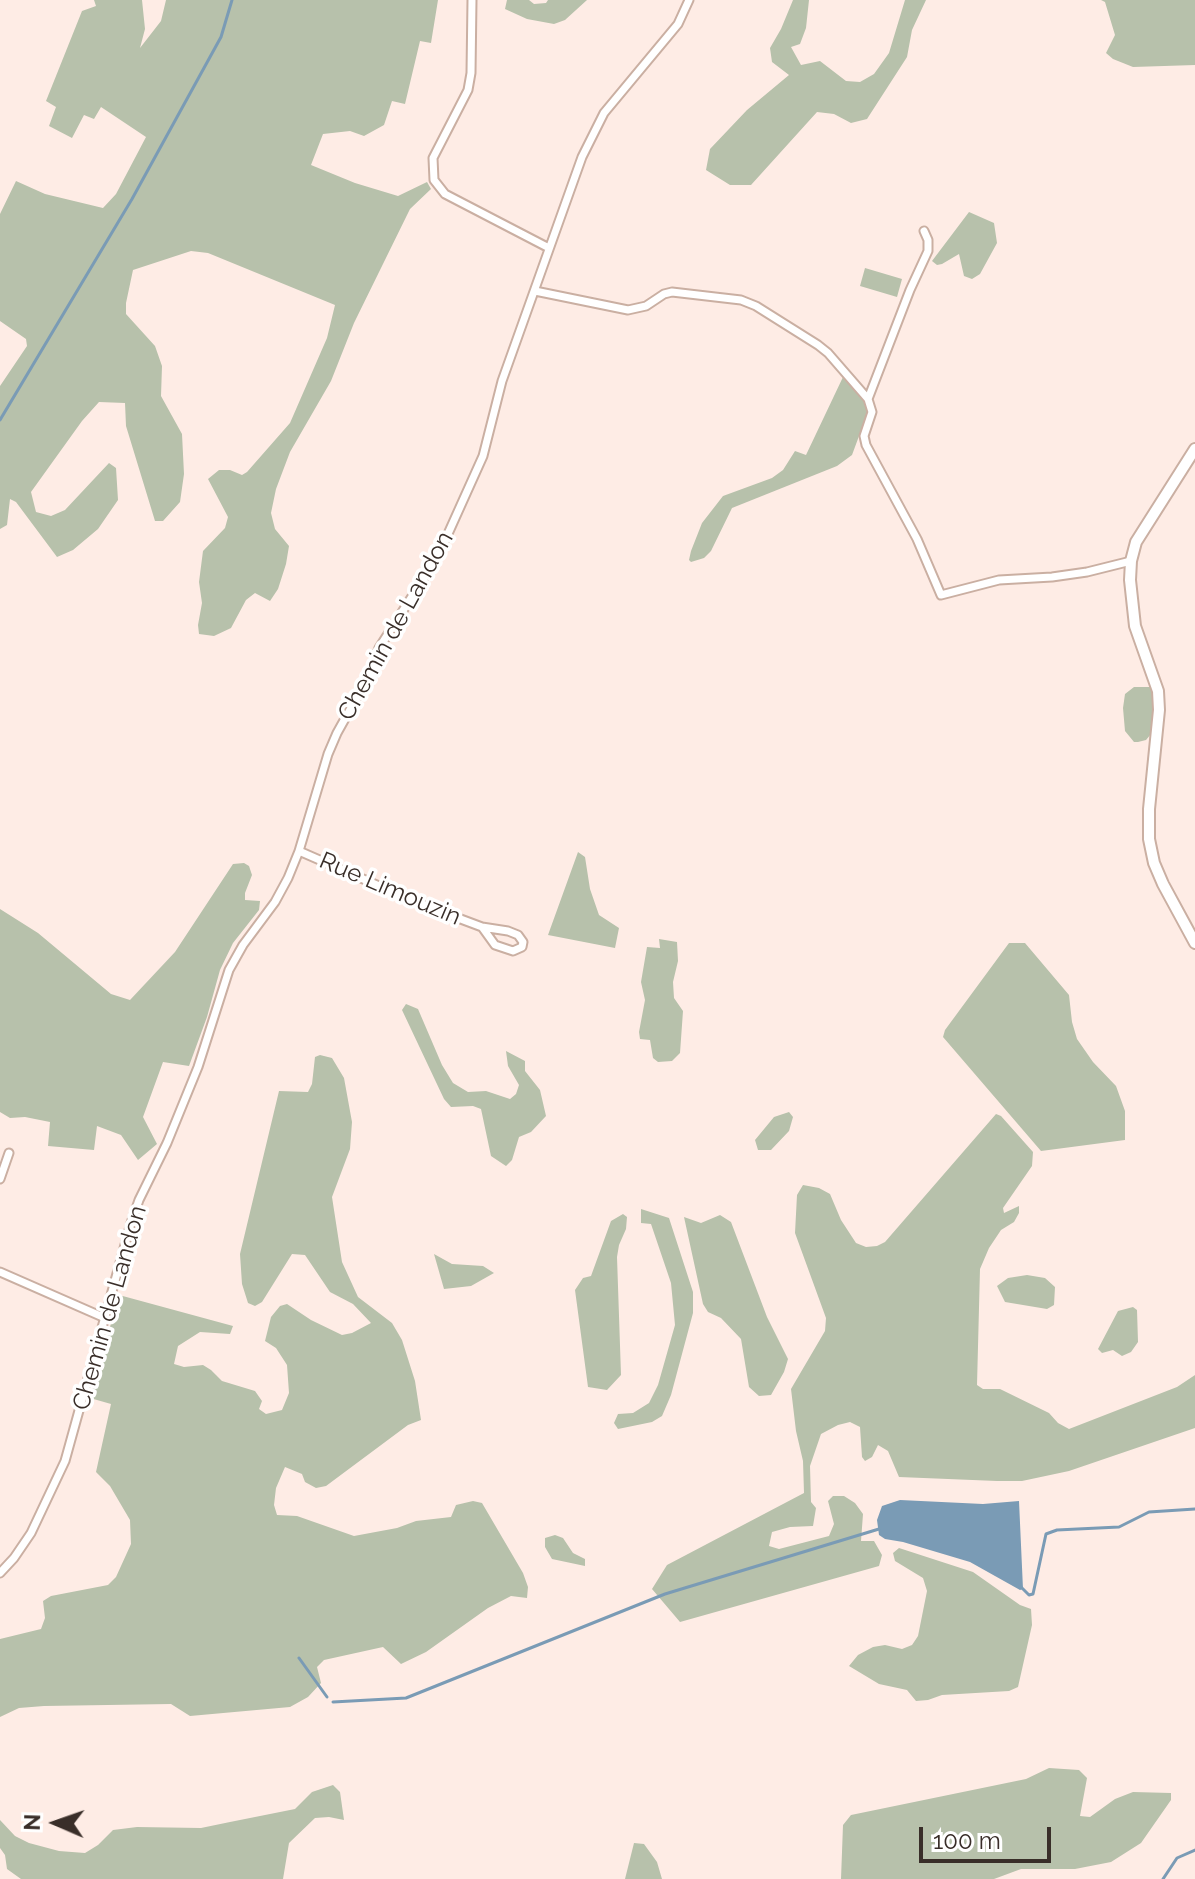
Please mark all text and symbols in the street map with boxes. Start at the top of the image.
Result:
street label: Chemin de Landon [332,527,460,725]
street label: Rue Limouzin [315,846,465,932]
street label: Chemin de Landon [67,1202,153,1414]
north arrow [16,1783,96,1863]
scale bar [923,1811,1055,1861]
text: N [19,1813,45,1831]
text: 100 m [933,1826,1001,1855]

